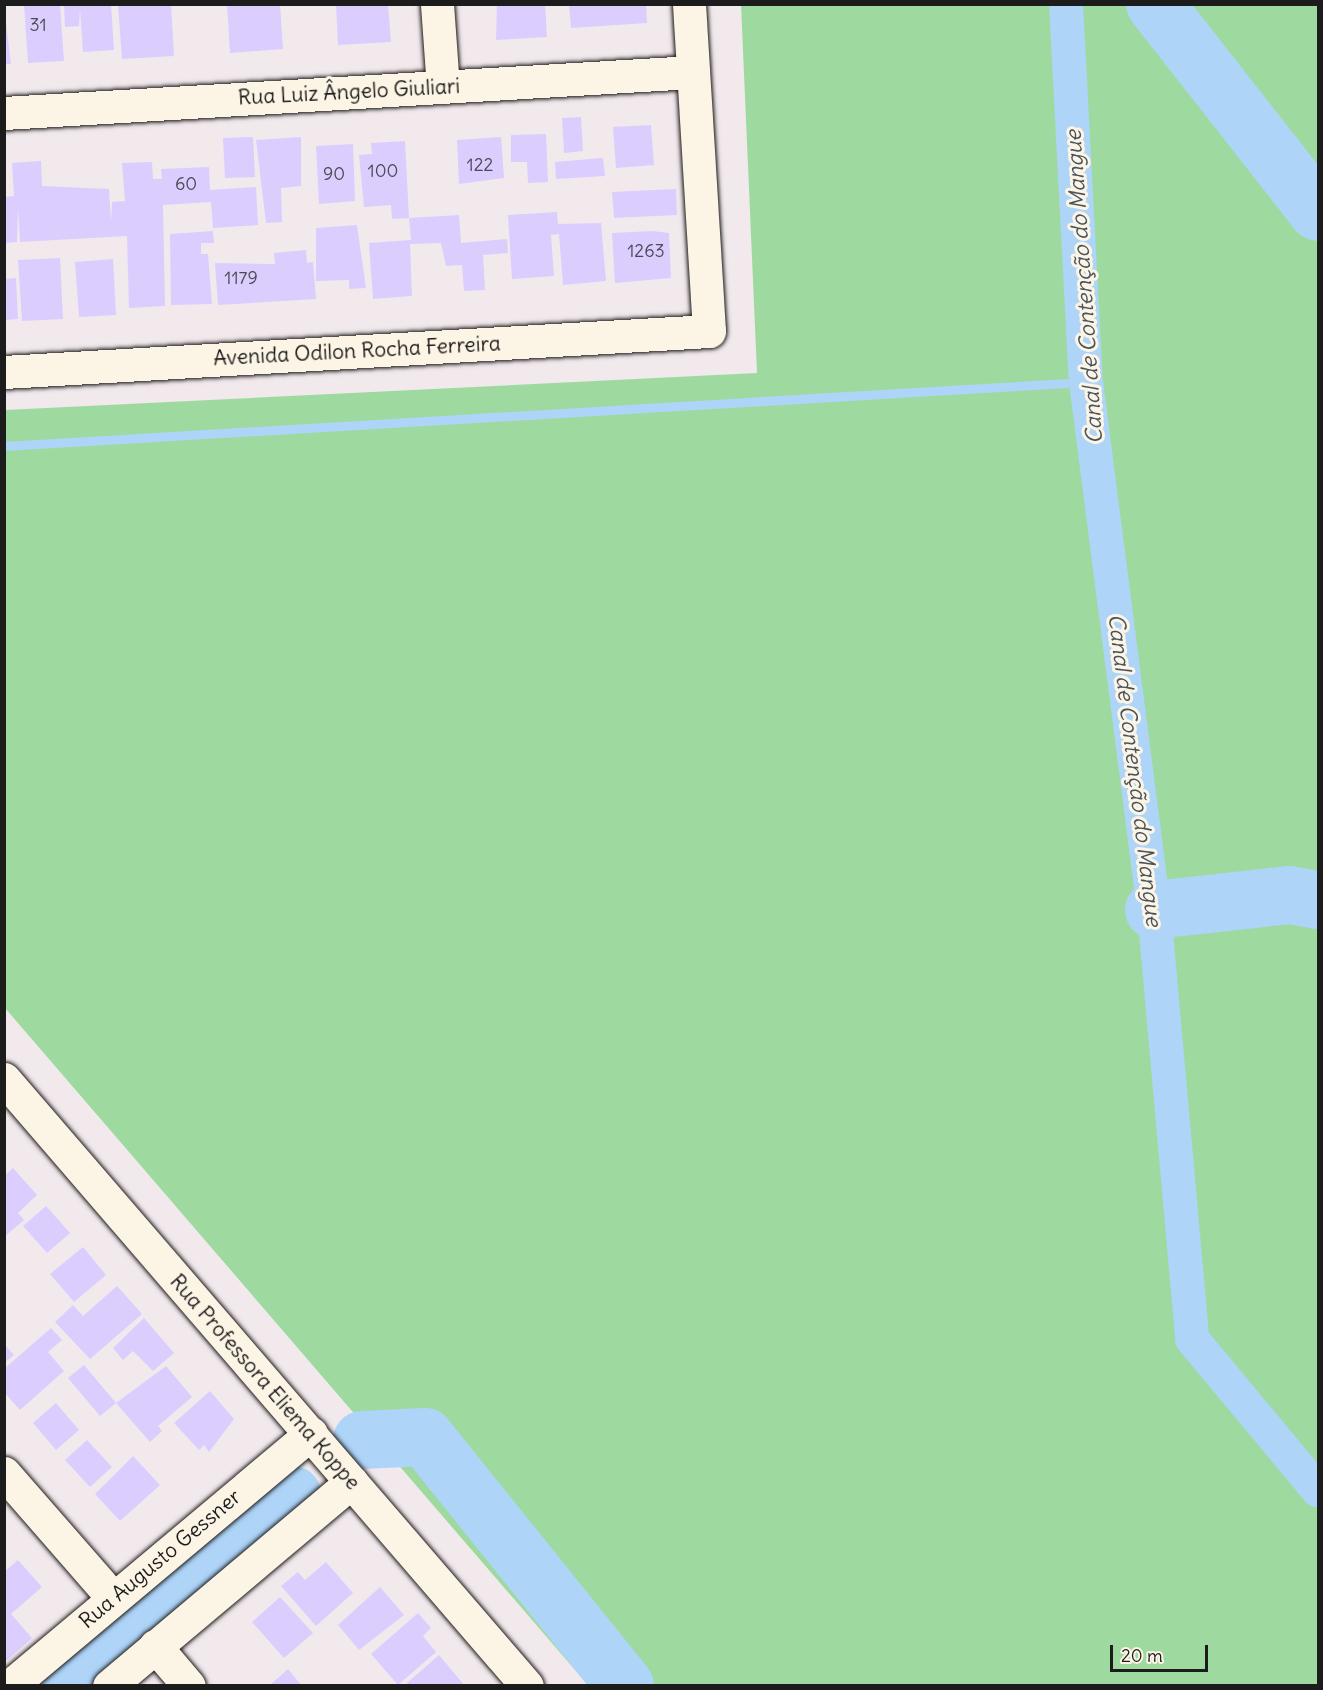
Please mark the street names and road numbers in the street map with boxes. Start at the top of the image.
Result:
street label: Rua Luiz Ângelo Giuliari [237,74,461,110]
street label: Avenida Odilon Rocha Ferreira [213,331,501,371]
street label: Rua Professora Eliema Koppe [165,1269,365,1495]
street label: Rua Augusto Gessner [74,1484,246,1634]

